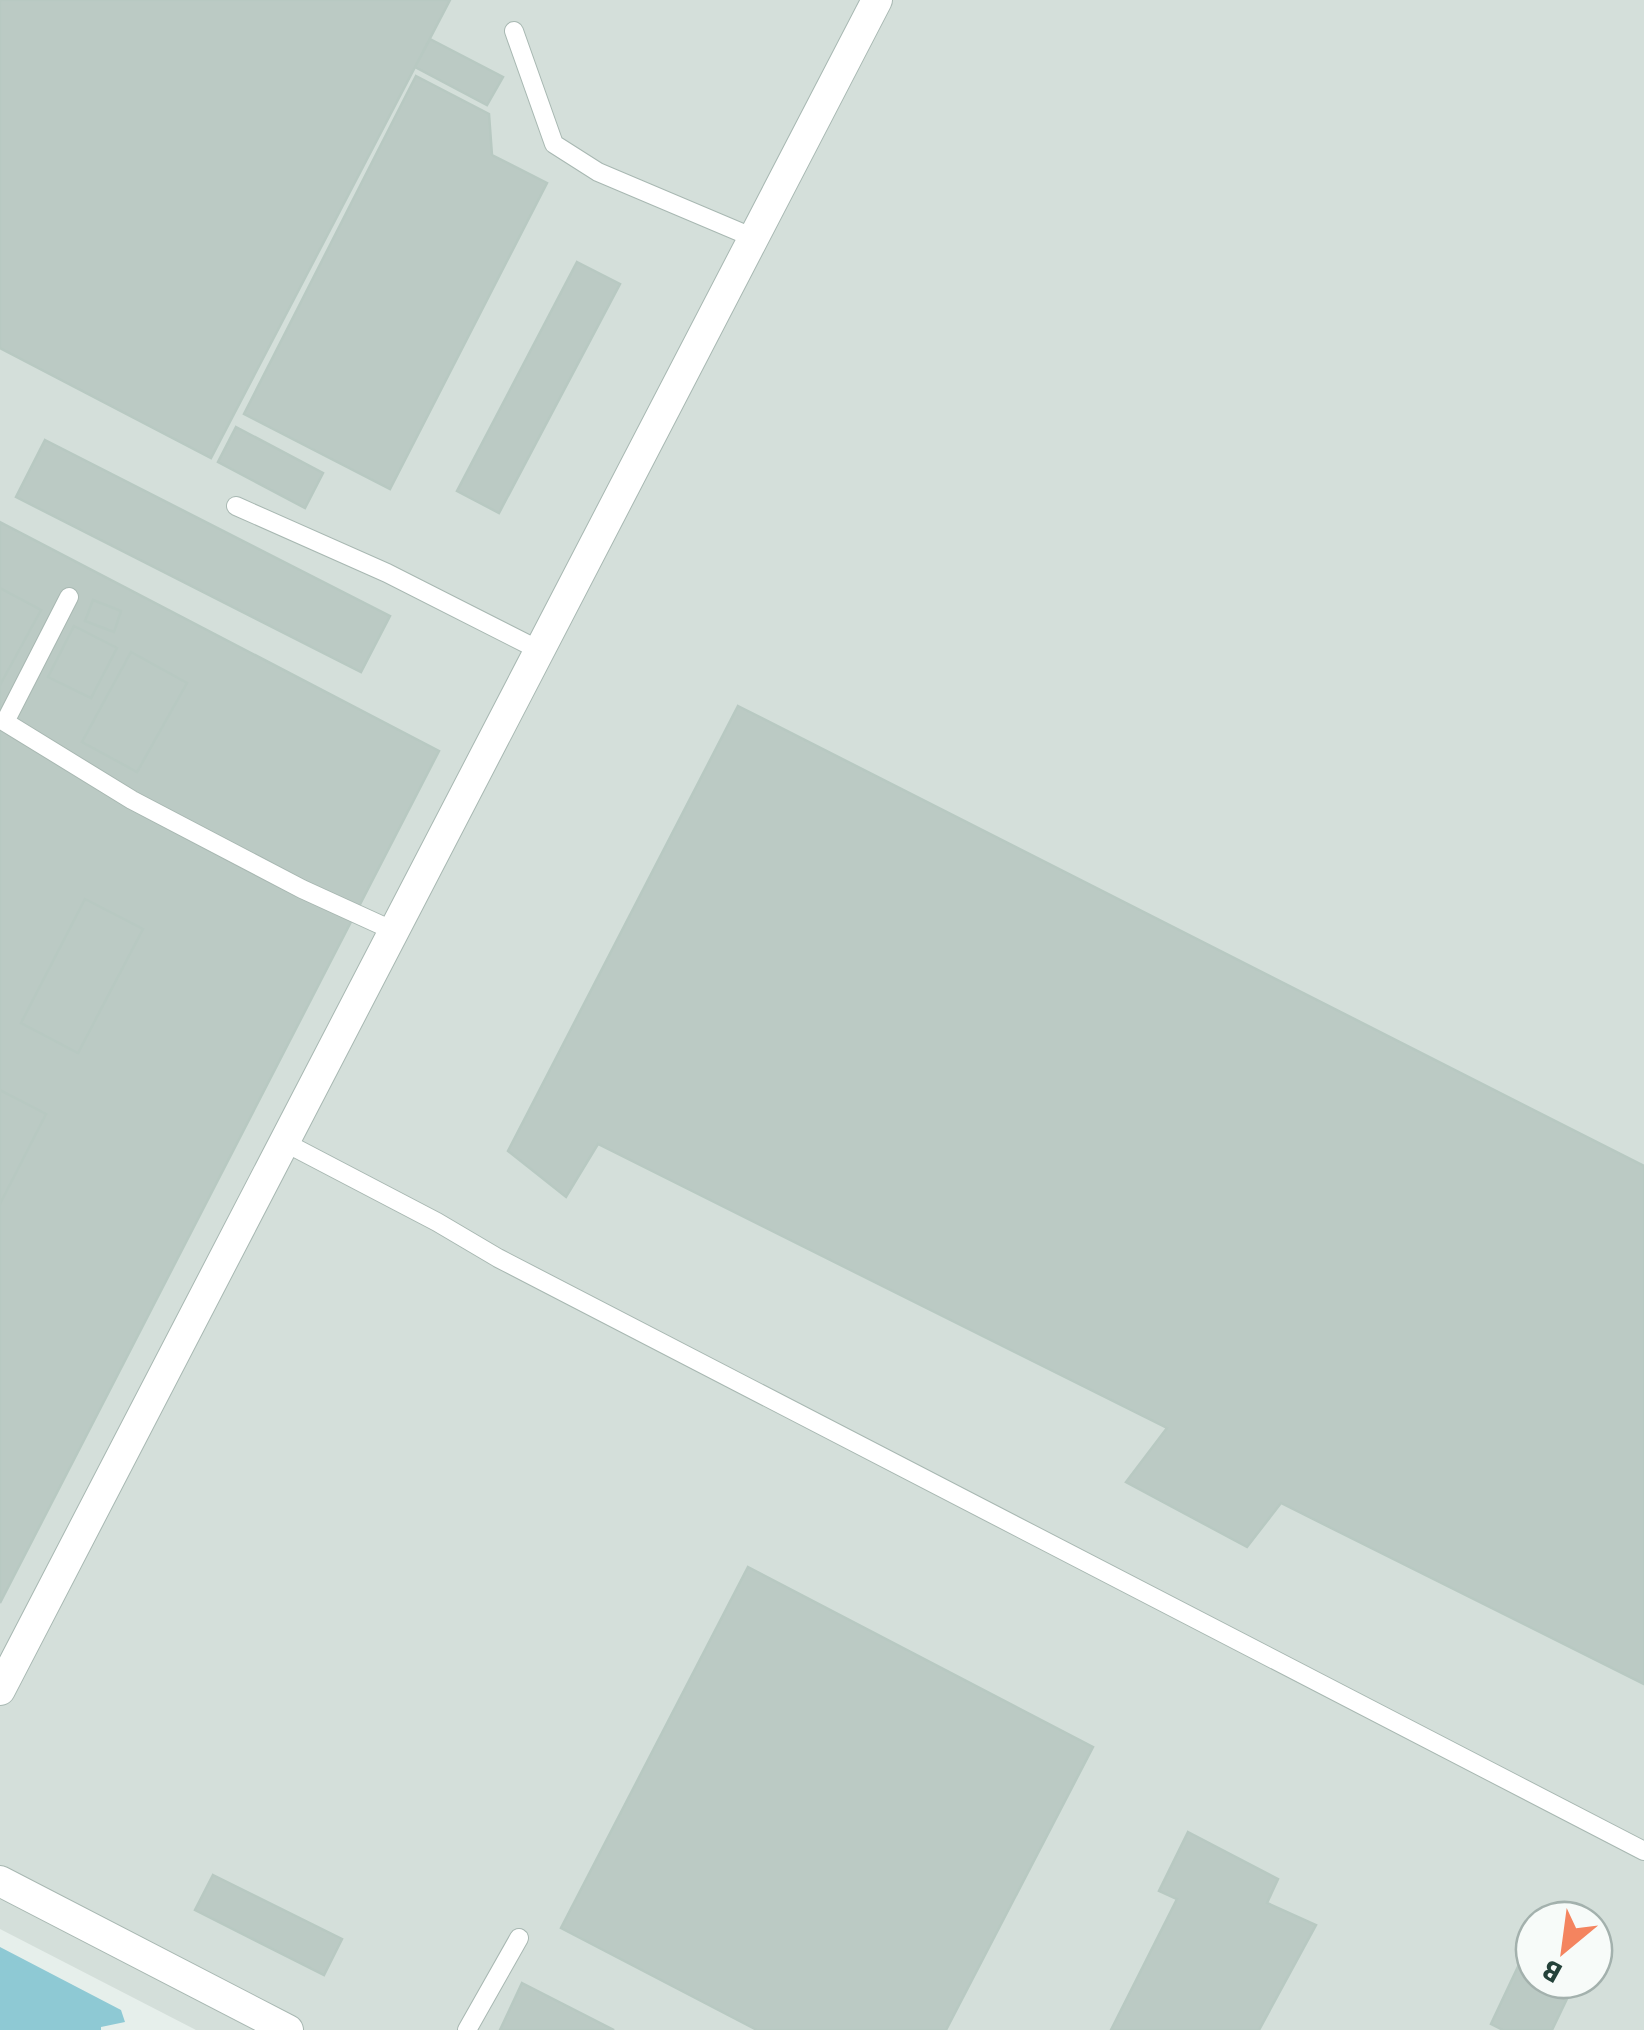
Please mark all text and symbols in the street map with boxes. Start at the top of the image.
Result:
north arrow [1514,1900,1614,2000]
text: B [1537,1952,1568,1990]

